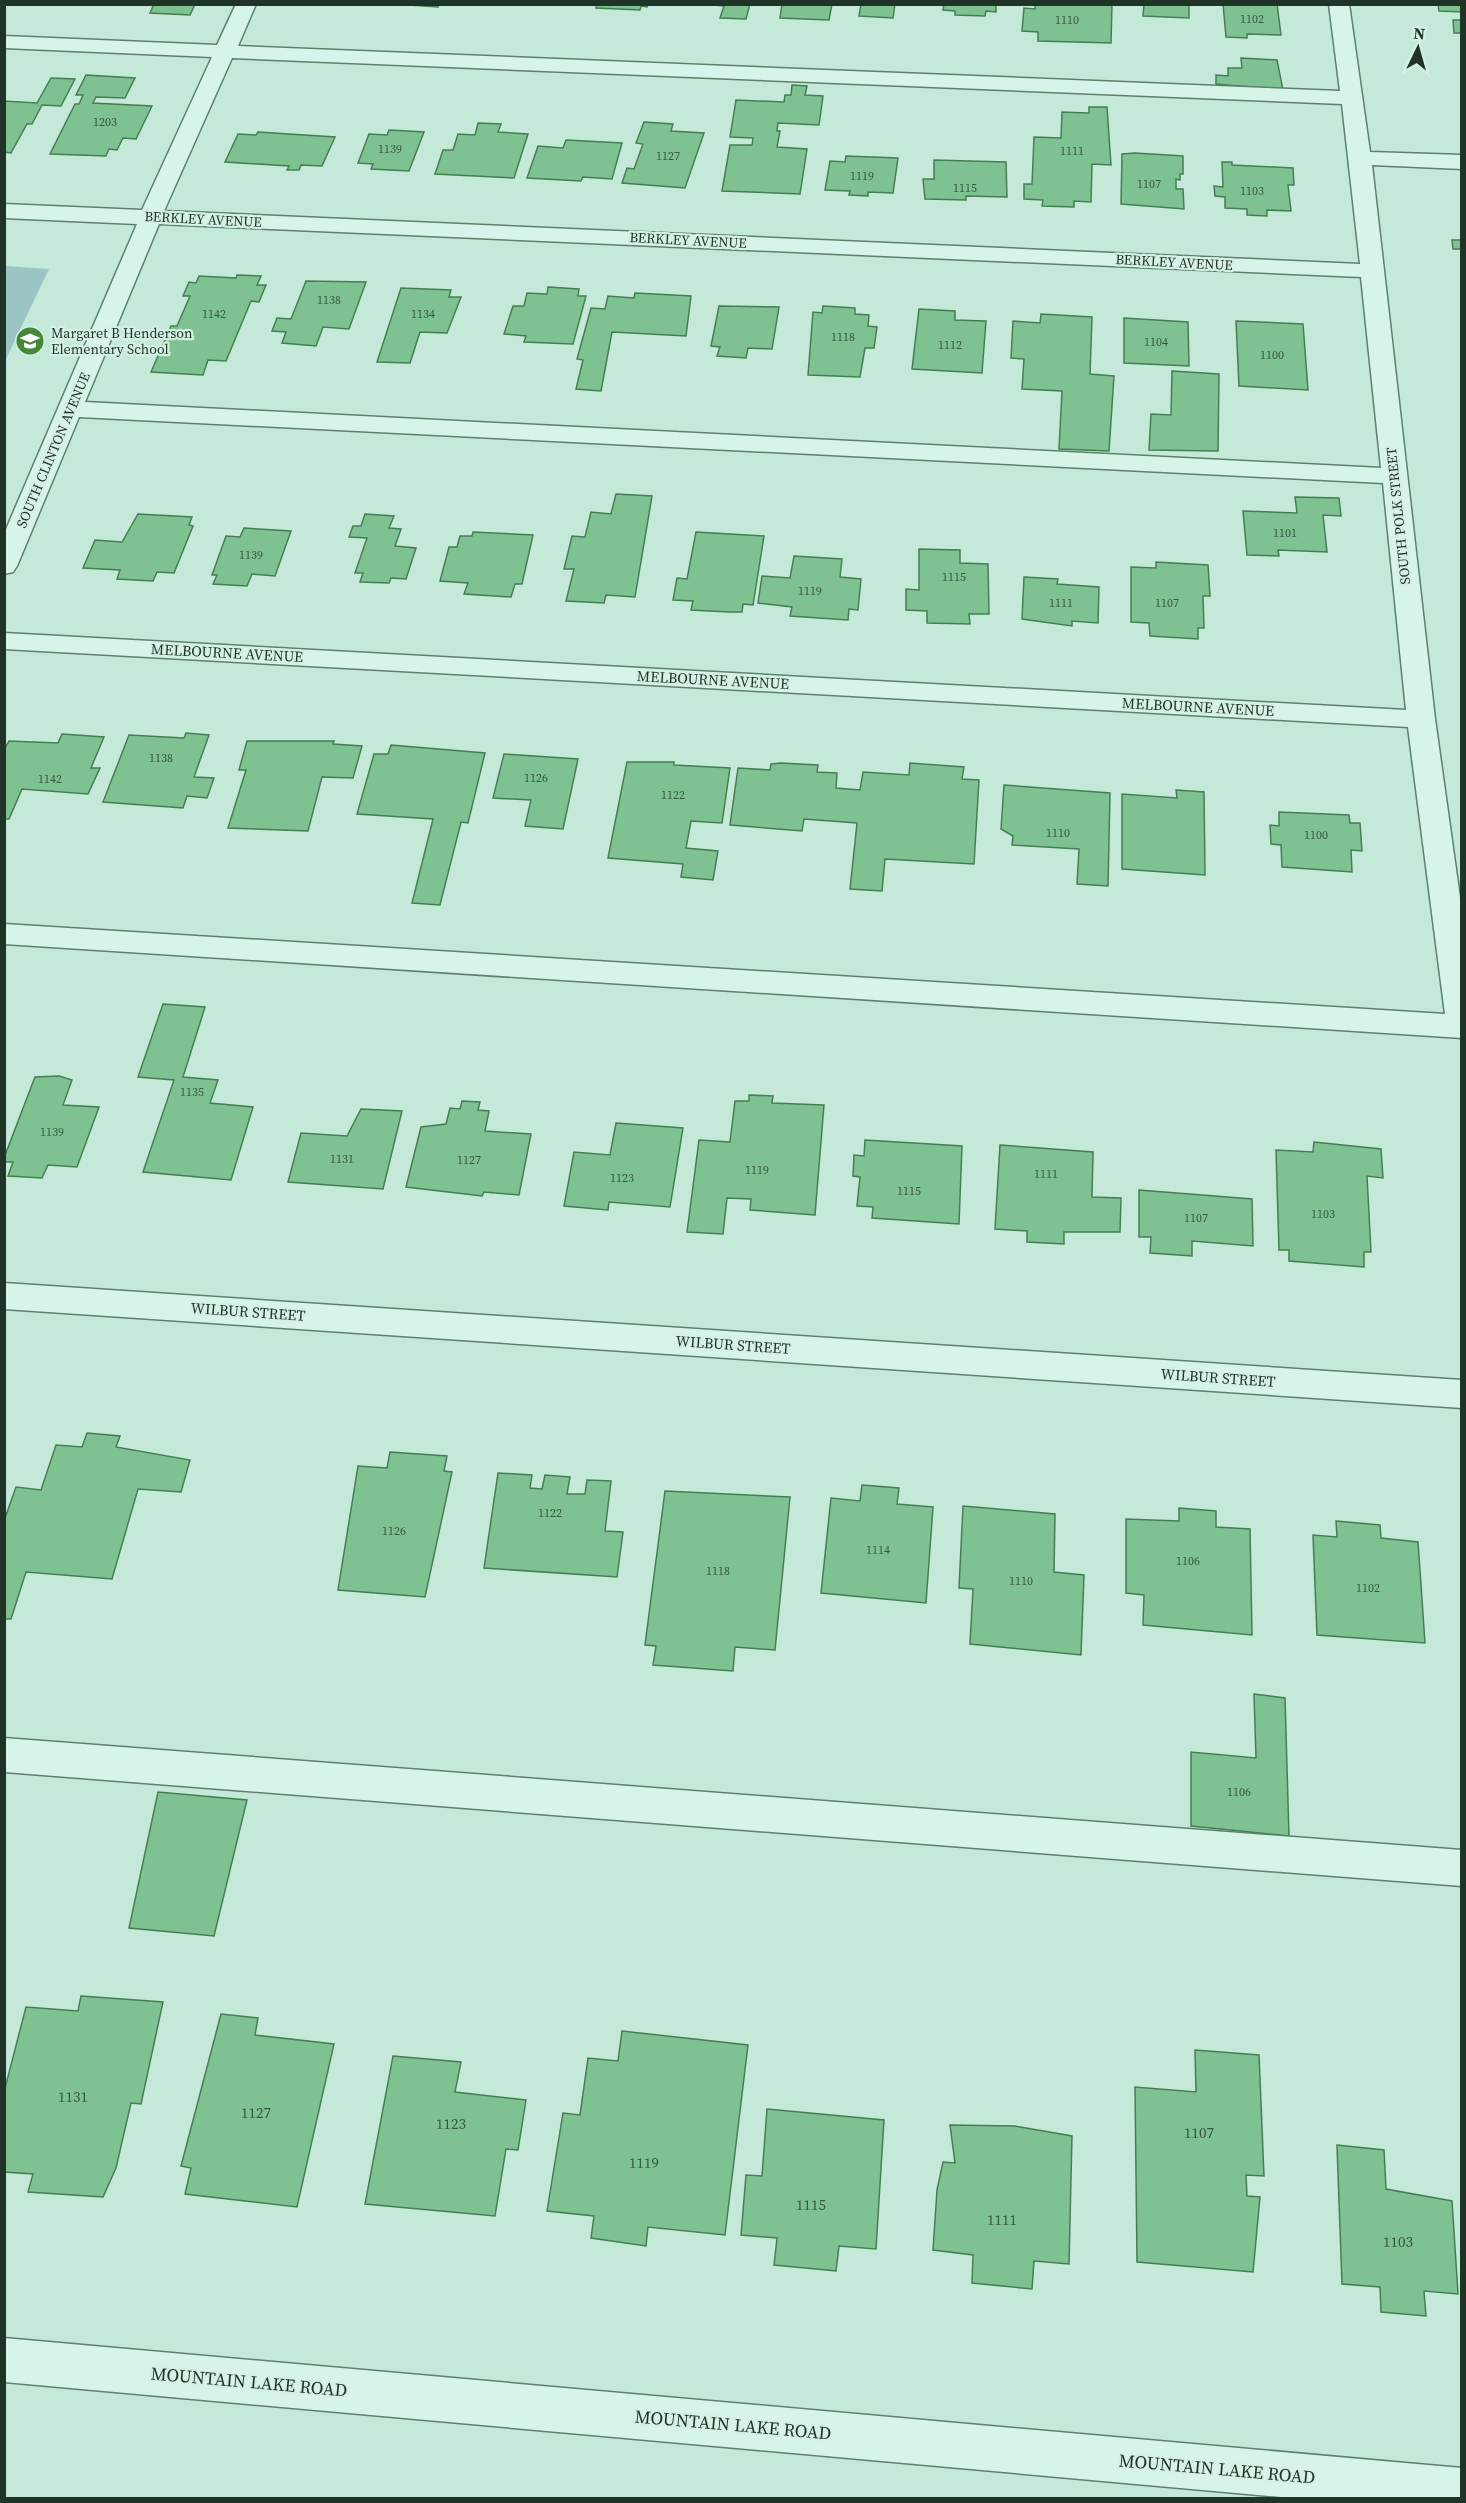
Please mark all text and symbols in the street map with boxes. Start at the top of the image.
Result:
house number: 1102 [1240,11,1264,27]
house number: 1110 [1055,12,1079,28]
north arrow [1388,18,1448,78]
text: N [1413,22,1426,45]
house number: 1203 [93,114,117,130]
house number: 1139 [378,141,402,157]
house number: 1111 [1060,143,1084,159]
house number: 1127 [656,148,680,164]
house number: 1119 [850,168,874,184]
house number: 1107 [1137,176,1161,192]
house number: 1115 [953,180,977,196]
house number: 1103 [1240,183,1264,199]
street label: BERKLEY AVENUE [144,206,262,232]
street label: BERKLEY AVENUE [629,227,747,253]
street label: BERKLEY AVENUE [1115,249,1233,275]
house number: 1138 [317,292,341,308]
house number: 1142 [202,306,226,322]
house number: 1134 [411,306,435,322]
place label: Margaret B Henderson Elementary School [51,323,193,359]
school or university icon: Margaret B Henderson Elementary School [14,325,46,357]
house number: 1118 [831,329,855,345]
house number: 1104 [1144,334,1168,350]
house number: 1112 [938,337,962,353]
house number: 1100 [1260,347,1284,363]
street label: SOUTH CLINTON AVENUE [11,369,95,531]
street label: SOUTH POLK STREET [1381,446,1415,586]
house number: 1101 [1273,525,1297,541]
house number: 1139 [239,547,263,563]
house number: 1115 [942,569,966,585]
house number: 1119 [798,583,822,599]
house number: 1111 [1049,595,1073,611]
house number: 1107 [1155,595,1179,611]
street label: MELBOURNE AVENUE [150,638,304,667]
street label: MELBOURNE AVENUE [636,665,790,694]
street label: MELBOURNE AVENUE [1121,692,1275,721]
house number: 1138 [149,750,173,766]
house number: 1126 [524,770,548,786]
house number: 1142 [38,771,62,787]
house number: 1122 [661,787,685,803]
house number: 1110 [1046,825,1070,841]
house number: 1100 [1304,827,1328,843]
house number: 1135 [180,1084,204,1100]
house number: 1139 [40,1124,64,1140]
house number: 1131 [330,1151,354,1167]
house number: 1127 [457,1152,481,1168]
house number: 1119 [745,1162,769,1178]
house number: 1111 [1034,1166,1058,1182]
house number: 1123 [610,1170,634,1186]
house number: 1115 [897,1183,921,1199]
house number: 1103 [1311,1206,1335,1222]
house number: 1107 [1184,1210,1208,1226]
street label: WILBUR STREET [190,1297,306,1326]
street label: WILBUR STREET [675,1330,791,1359]
street label: WILBUR STREET [1160,1363,1276,1392]
house number: 1122 [538,1505,562,1521]
house number: 1126 [382,1523,406,1539]
house number: 1114 [866,1542,890,1558]
house number: 1106 [1176,1553,1200,1569]
house number: 1118 [706,1563,730,1579]
house number: 1110 [1009,1573,1033,1589]
house number: 1102 [1356,1580,1380,1596]
house number: 1106 [1227,1784,1251,1800]
house number: 1131 [58,2086,88,2107]
house number: 1127 [241,2102,271,2123]
house number: 1123 [436,2113,466,2134]
house number: 1107 [1184,2122,1214,2143]
house number: 1119 [629,2152,659,2173]
house number: 1115 [796,2194,826,2215]
house number: 1111 [987,2209,1017,2230]
house number: 1103 [1383,2231,1413,2252]
street label: MOUNTAIN LAKE ROAD [150,2360,348,2403]
street label: MOUNTAIN LAKE ROAD [634,2403,832,2446]
street label: MOUNTAIN LAKE ROAD [1118,2447,1316,2490]

